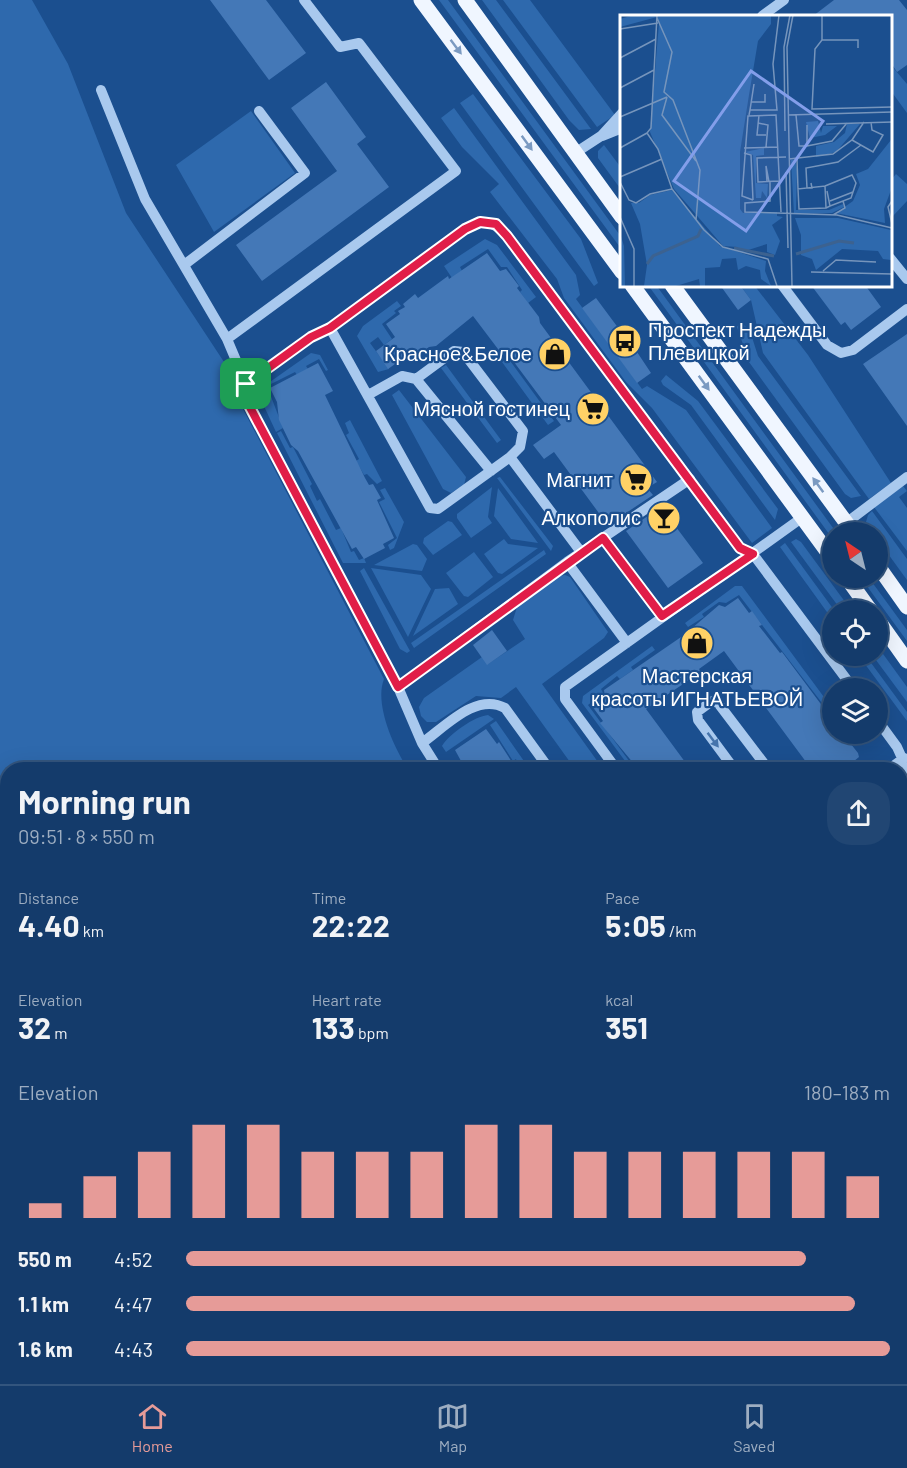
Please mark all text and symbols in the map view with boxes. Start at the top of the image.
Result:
inset map [620,15,892,286]
one-way arrow [450,39,462,55]
one-way arrow [521,135,533,151]
place label: Проспект Надежды Плевицкой [648,317,826,364]
bus stop icon: Проспект Надежды Плевицкой [607,323,643,359]
shop icon: Красное&Белое [537,336,573,372]
place label: Красное&Белое [384,341,532,365]
pin [220,358,271,409]
icon: arrive [229,367,262,400]
one-way arrow [698,374,710,390]
supermarket icon: Мясной гостинец [575,391,611,427]
place label: Мясной гостинец [413,396,570,420]
supermarket icon: Магнит [618,462,654,498]
place label: Магнит [546,467,613,491]
one-way arrow [813,478,825,493]
bar icon: Алкополис [646,500,682,536]
place label: Алкополис [542,505,641,529]
north arrow [822,522,888,588]
map controls [822,522,888,744]
button: locate [822,600,888,666]
shop icon: Мастерская красоты ИГНАТЬЕВОЙ [679,625,715,661]
place label: Мастерская красоты ИГНАТЬЕВОЙ [591,663,803,710]
button: layers [822,678,888,744]
one-way arrow [707,733,719,748]
text: Morning run [18,781,191,821]
button: share [827,782,890,845]
text: 09:51 · 8 × 550 m [18,824,155,848]
text: Distance [18,888,79,907]
text: Time [312,888,346,907]
text: Pace [605,888,640,907]
text: 4.40 [18,907,80,943]
text: 22:22 [312,907,390,943]
text: 5:05 [605,907,666,943]
text: km [80,921,104,940]
text: /km [666,921,697,940]
text: Elevation [18,990,82,1009]
text: Heart rate [312,990,382,1009]
text: kcal [605,990,633,1009]
text: 32 [18,1009,51,1045]
text: 133 [312,1009,355,1045]
text: 351 [605,1009,648,1045]
text: m [51,1023,67,1042]
text: bpm [355,1023,389,1042]
text: Elevation [18,1080,99,1104]
text: 180–183 m [804,1080,890,1104]
text: 550 m [18,1247,72,1271]
text: 4:52 [114,1247,153,1271]
text: 1.1 km [18,1292,69,1316]
text: 4:47 [114,1292,152,1316]
text: 1.6 km [18,1337,73,1361]
text: 4:43 [114,1337,153,1361]
tab: Home [132,1400,173,1455]
tab: Map [436,1400,469,1455]
tab: Saved [733,1400,775,1455]

